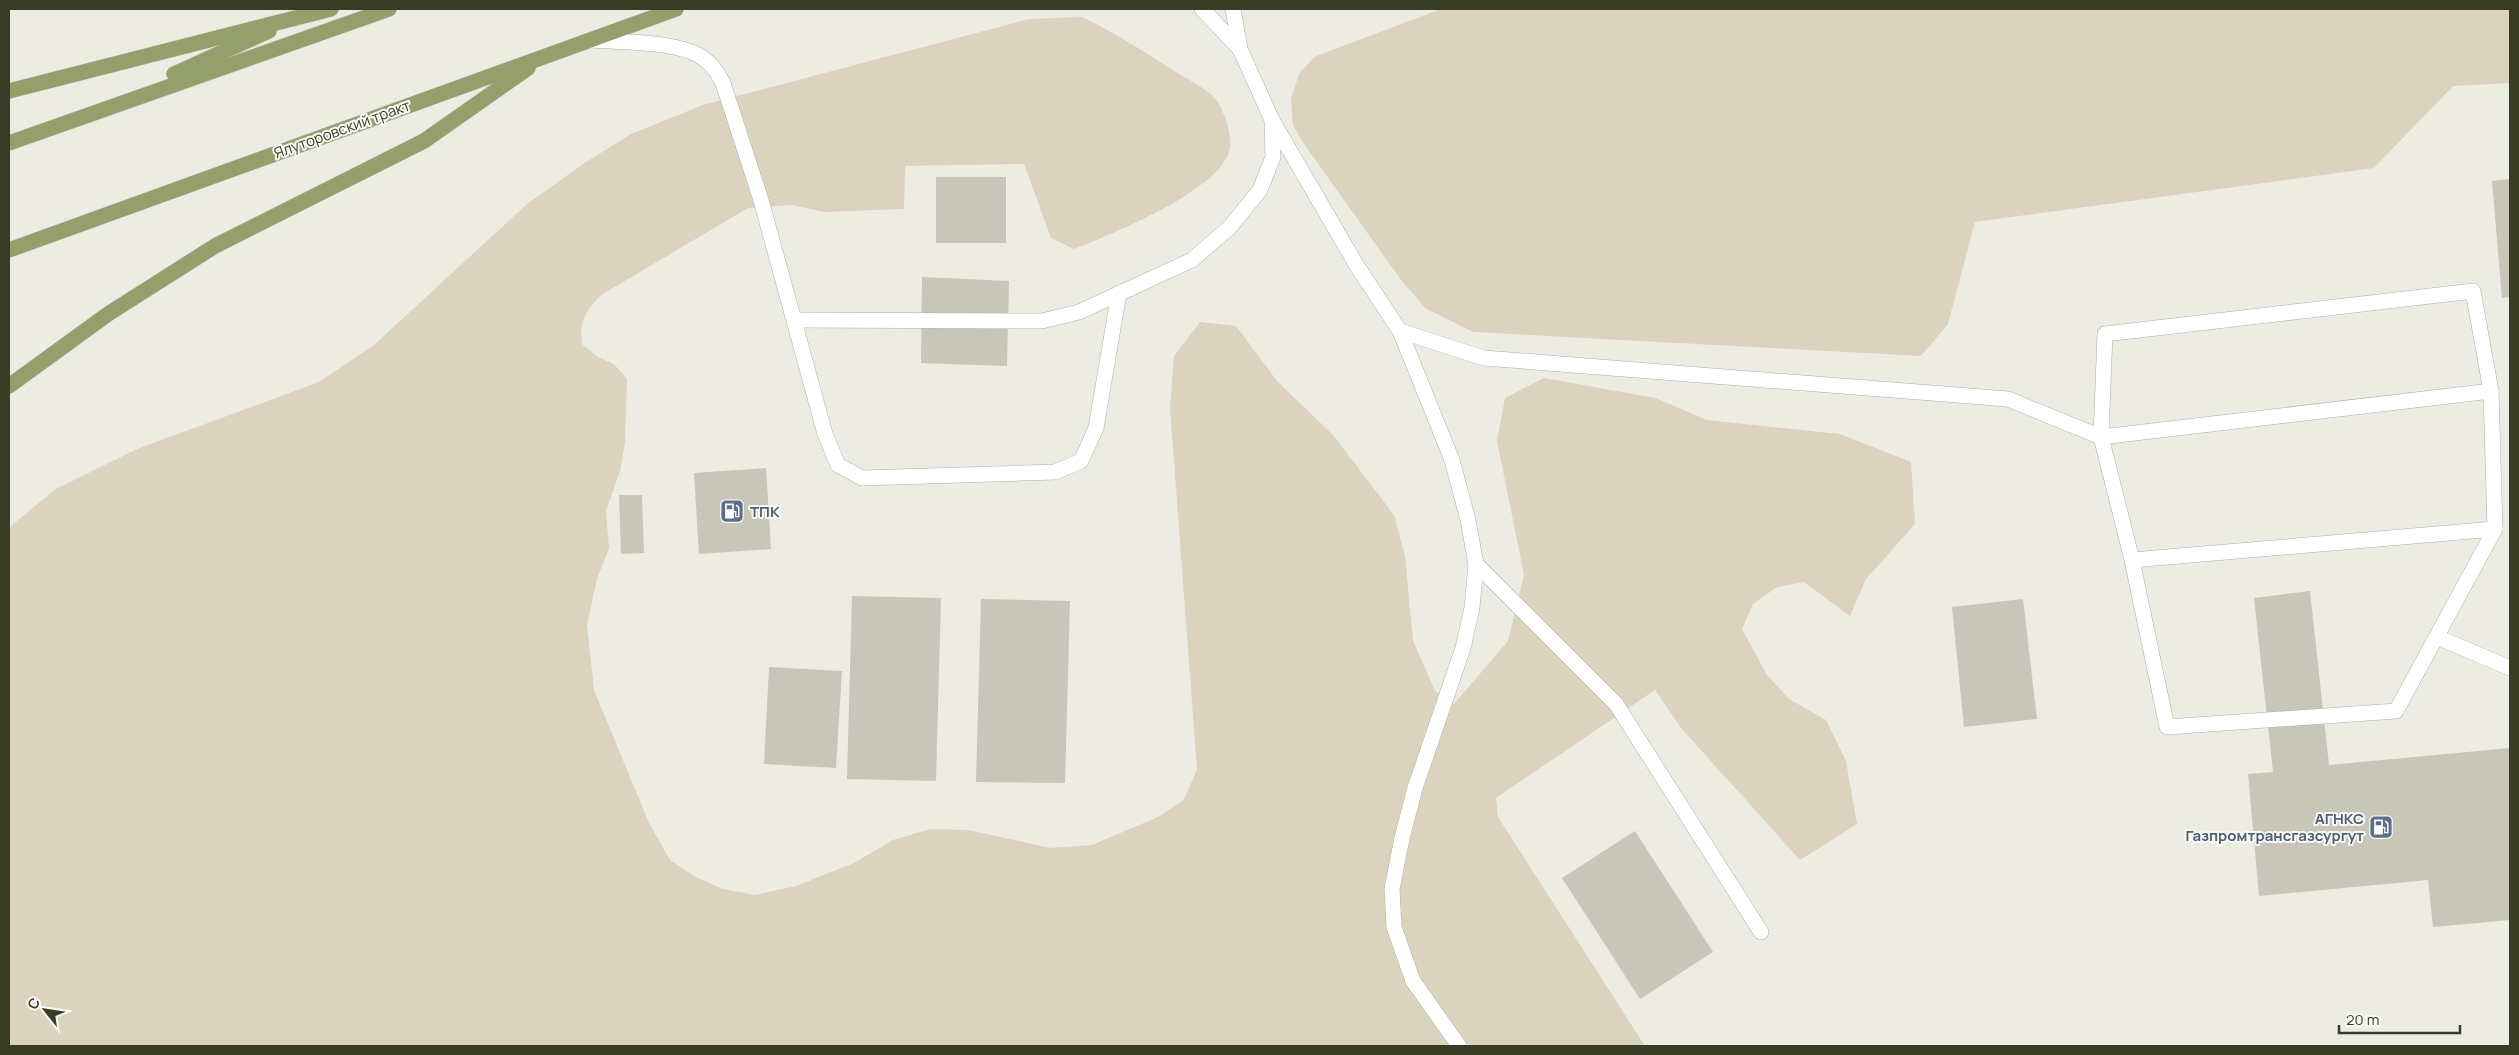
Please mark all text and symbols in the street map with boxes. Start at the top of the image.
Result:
street label: Ялуторовский тракт [271,94,414,163]
fuel station icon: ТПК [719,498,745,524]
place label: ТПК [750,501,780,522]
place label: АГНКС Газпромтрансгазсургут [2185,808,2364,846]
fuel station icon: АГНКС Газпромтрансгазсургут [2368,814,2394,840]
north arrow [20,985,70,1035]
text: С [22,994,44,1012]
scale bar [2339,1002,2460,1034]
text: 20 m [2346,1009,2379,1030]

